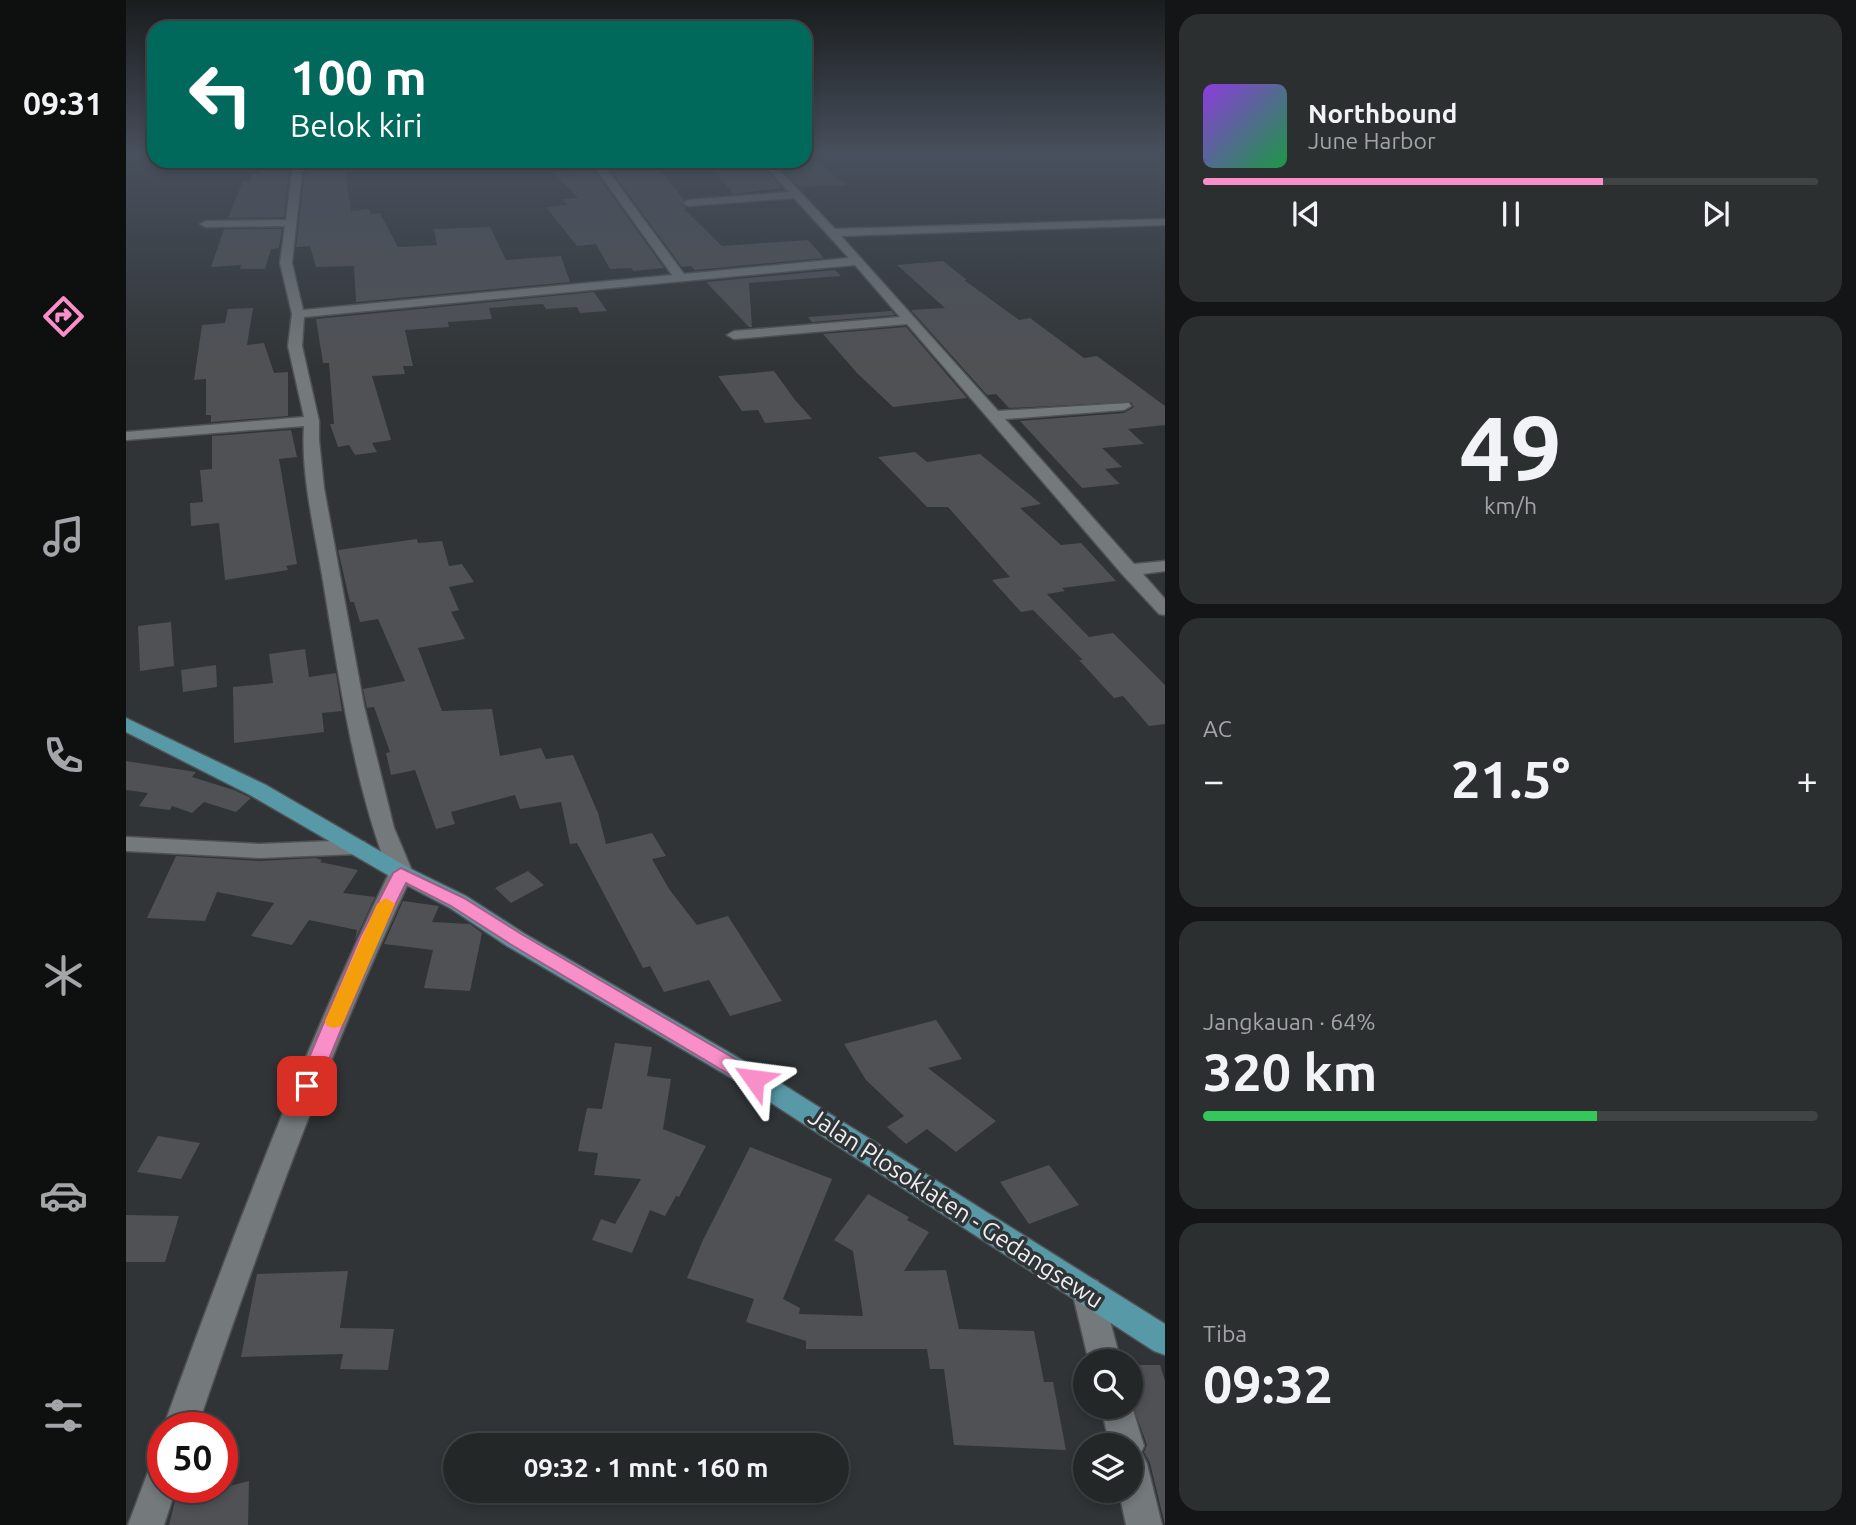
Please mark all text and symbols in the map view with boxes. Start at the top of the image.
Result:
icon: left [175,49,266,140]
text: 100 m [290,49,427,104]
text: 09:31 [23,85,103,121]
text: Northbound [1308,99,1457,128]
text: Belok kiri [290,107,422,143]
text: June Harbor [1308,128,1436,153]
icon: previous [1287,195,1325,233]
icon: pause [1492,195,1530,233]
icon: next [1697,195,1735,233]
icon: directions [39,292,88,341]
text: 49 [1459,396,1562,498]
text: km/h [1484,493,1537,518]
icon: music [39,512,88,561]
text: AC [1203,716,1232,741]
icon: phone [39,731,88,780]
text: 21.5° [1451,750,1570,808]
text: − [1203,759,1224,801]
text: + [1797,759,1818,801]
icon: climate [39,951,88,1000]
text: Jangkauan · 64% [1203,1009,1375,1034]
position arrow [717,1042,791,1116]
text: 320 km [1203,1043,1377,1101]
pin [277,1056,337,1116]
icon: arrive [288,1067,326,1105]
street label: Jalan Plosoklaten - Gedangsewu [804,1103,1108,1313]
icon: car [39,1171,88,1220]
text: Tiba [1203,1321,1247,1346]
map controls [1073,1349,1143,1503]
button: search [1073,1349,1143,1419]
text: 09:32 [1203,1355,1333,1413]
icon: filters [39,1391,88,1440]
speed limit sign: 50 [147,1412,238,1503]
button: layers [1073,1433,1143,1503]
text: 09:32 · 1 mnt · 160 m [524,1453,768,1482]

